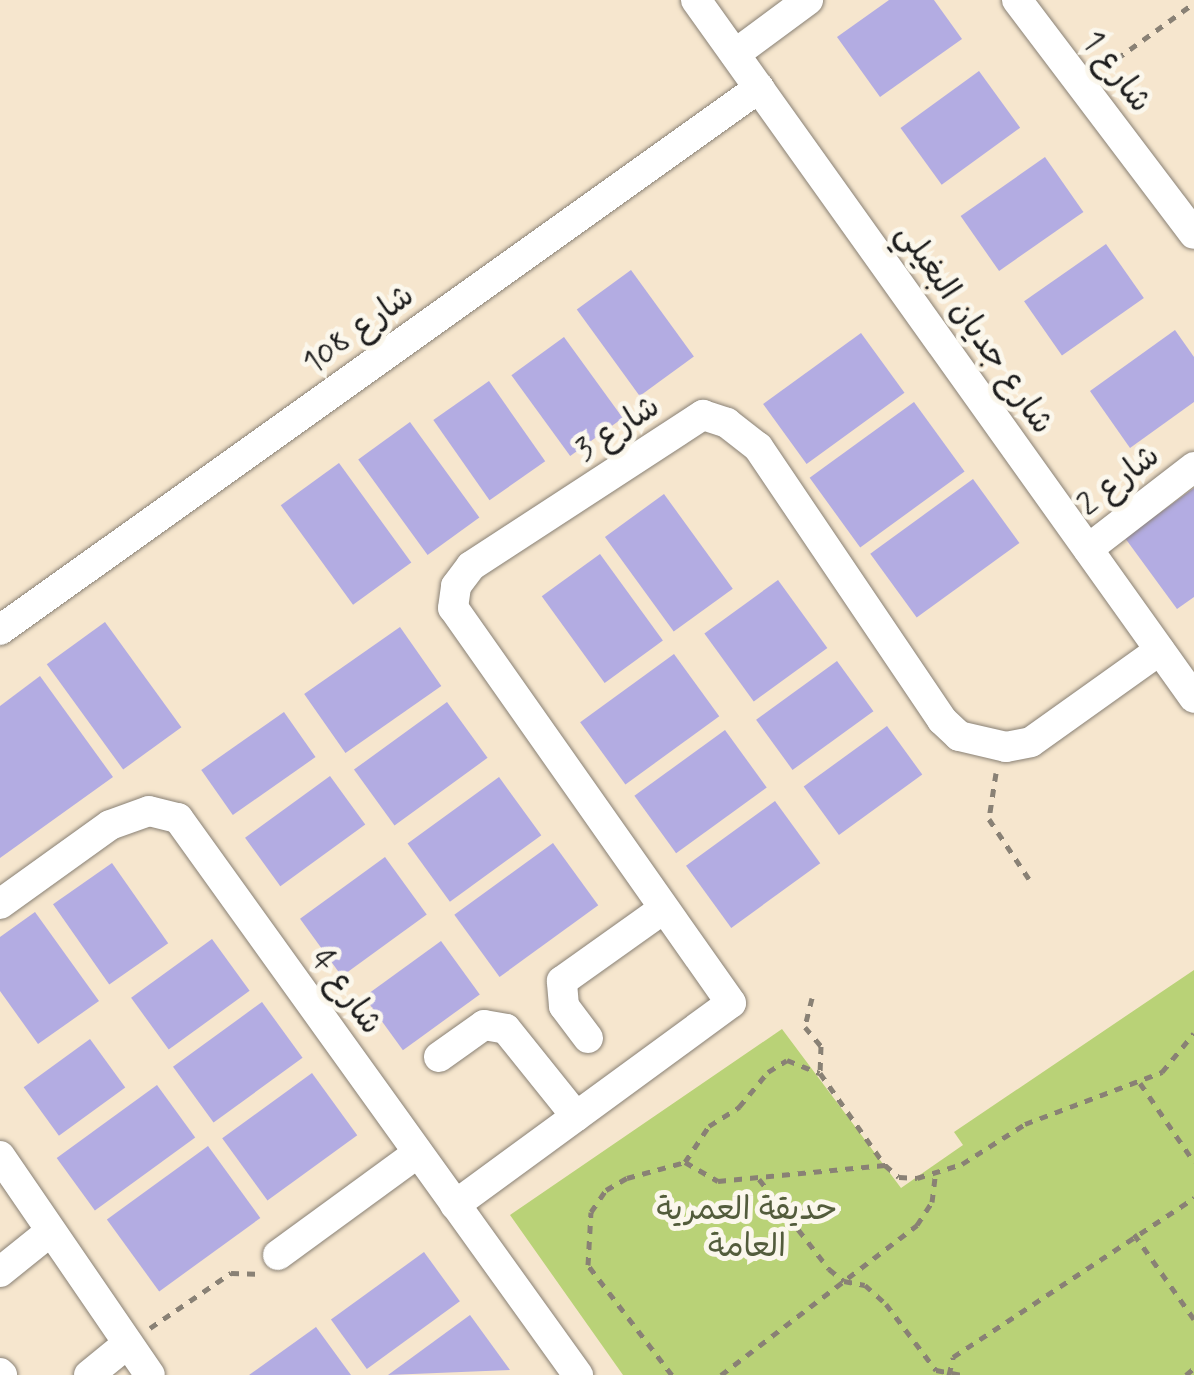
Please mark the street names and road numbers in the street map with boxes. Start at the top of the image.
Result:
street label: شارع 1 [1073,24,1159,120]
street label: شارع جديان البغيلي [887,216,1061,442]
street label: شارع 108 [296,277,422,383]
street label: شارع 3 [569,388,667,470]
street label: شارع 2 [1070,437,1168,525]
street label: شارع 4 [302,942,390,1042]

